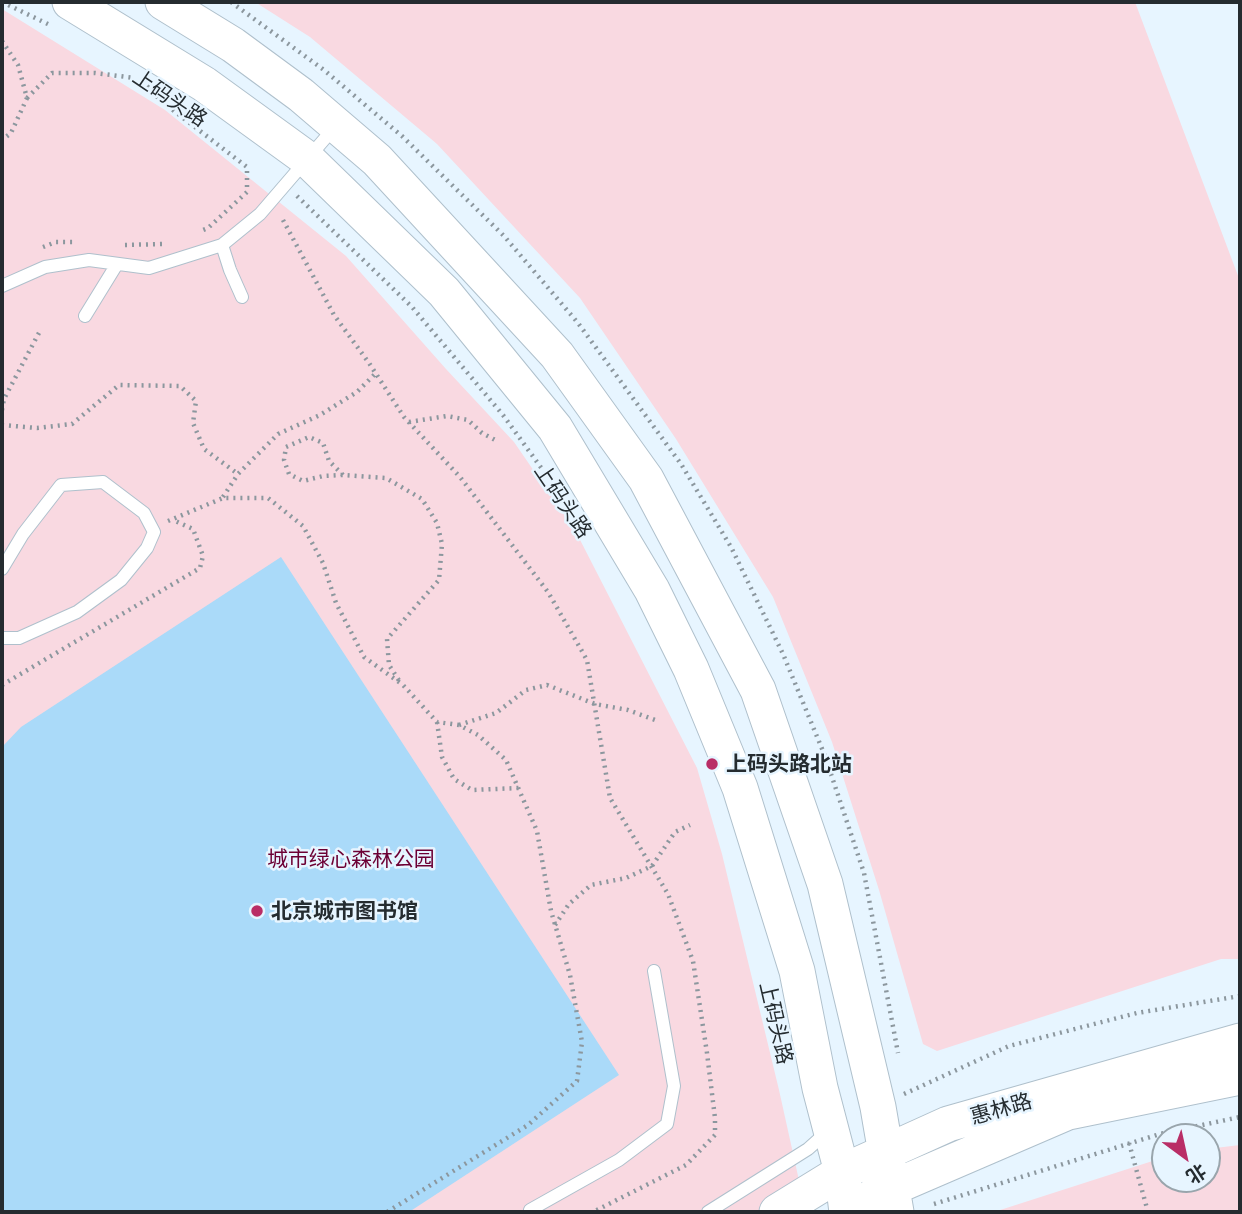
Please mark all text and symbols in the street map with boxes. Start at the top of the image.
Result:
street label: 上码头路 [128,64,212,132]
street label: 上码头路 [529,459,597,543]
place label: 上码头路北站 [726,751,852,777]
marker: 上码头路北站 [704,756,720,772]
park label: 城市绿心森林公园 [267,846,435,872]
place label: 北京城市图书馆 [271,898,418,924]
marker: 北京城市图书馆 [249,903,265,919]
street label: 上码头路 [754,979,798,1067]
street label: 惠林路 [967,1088,1035,1130]
north arrow [1151,1123,1221,1193]
text: 北 [1182,1160,1210,1188]

